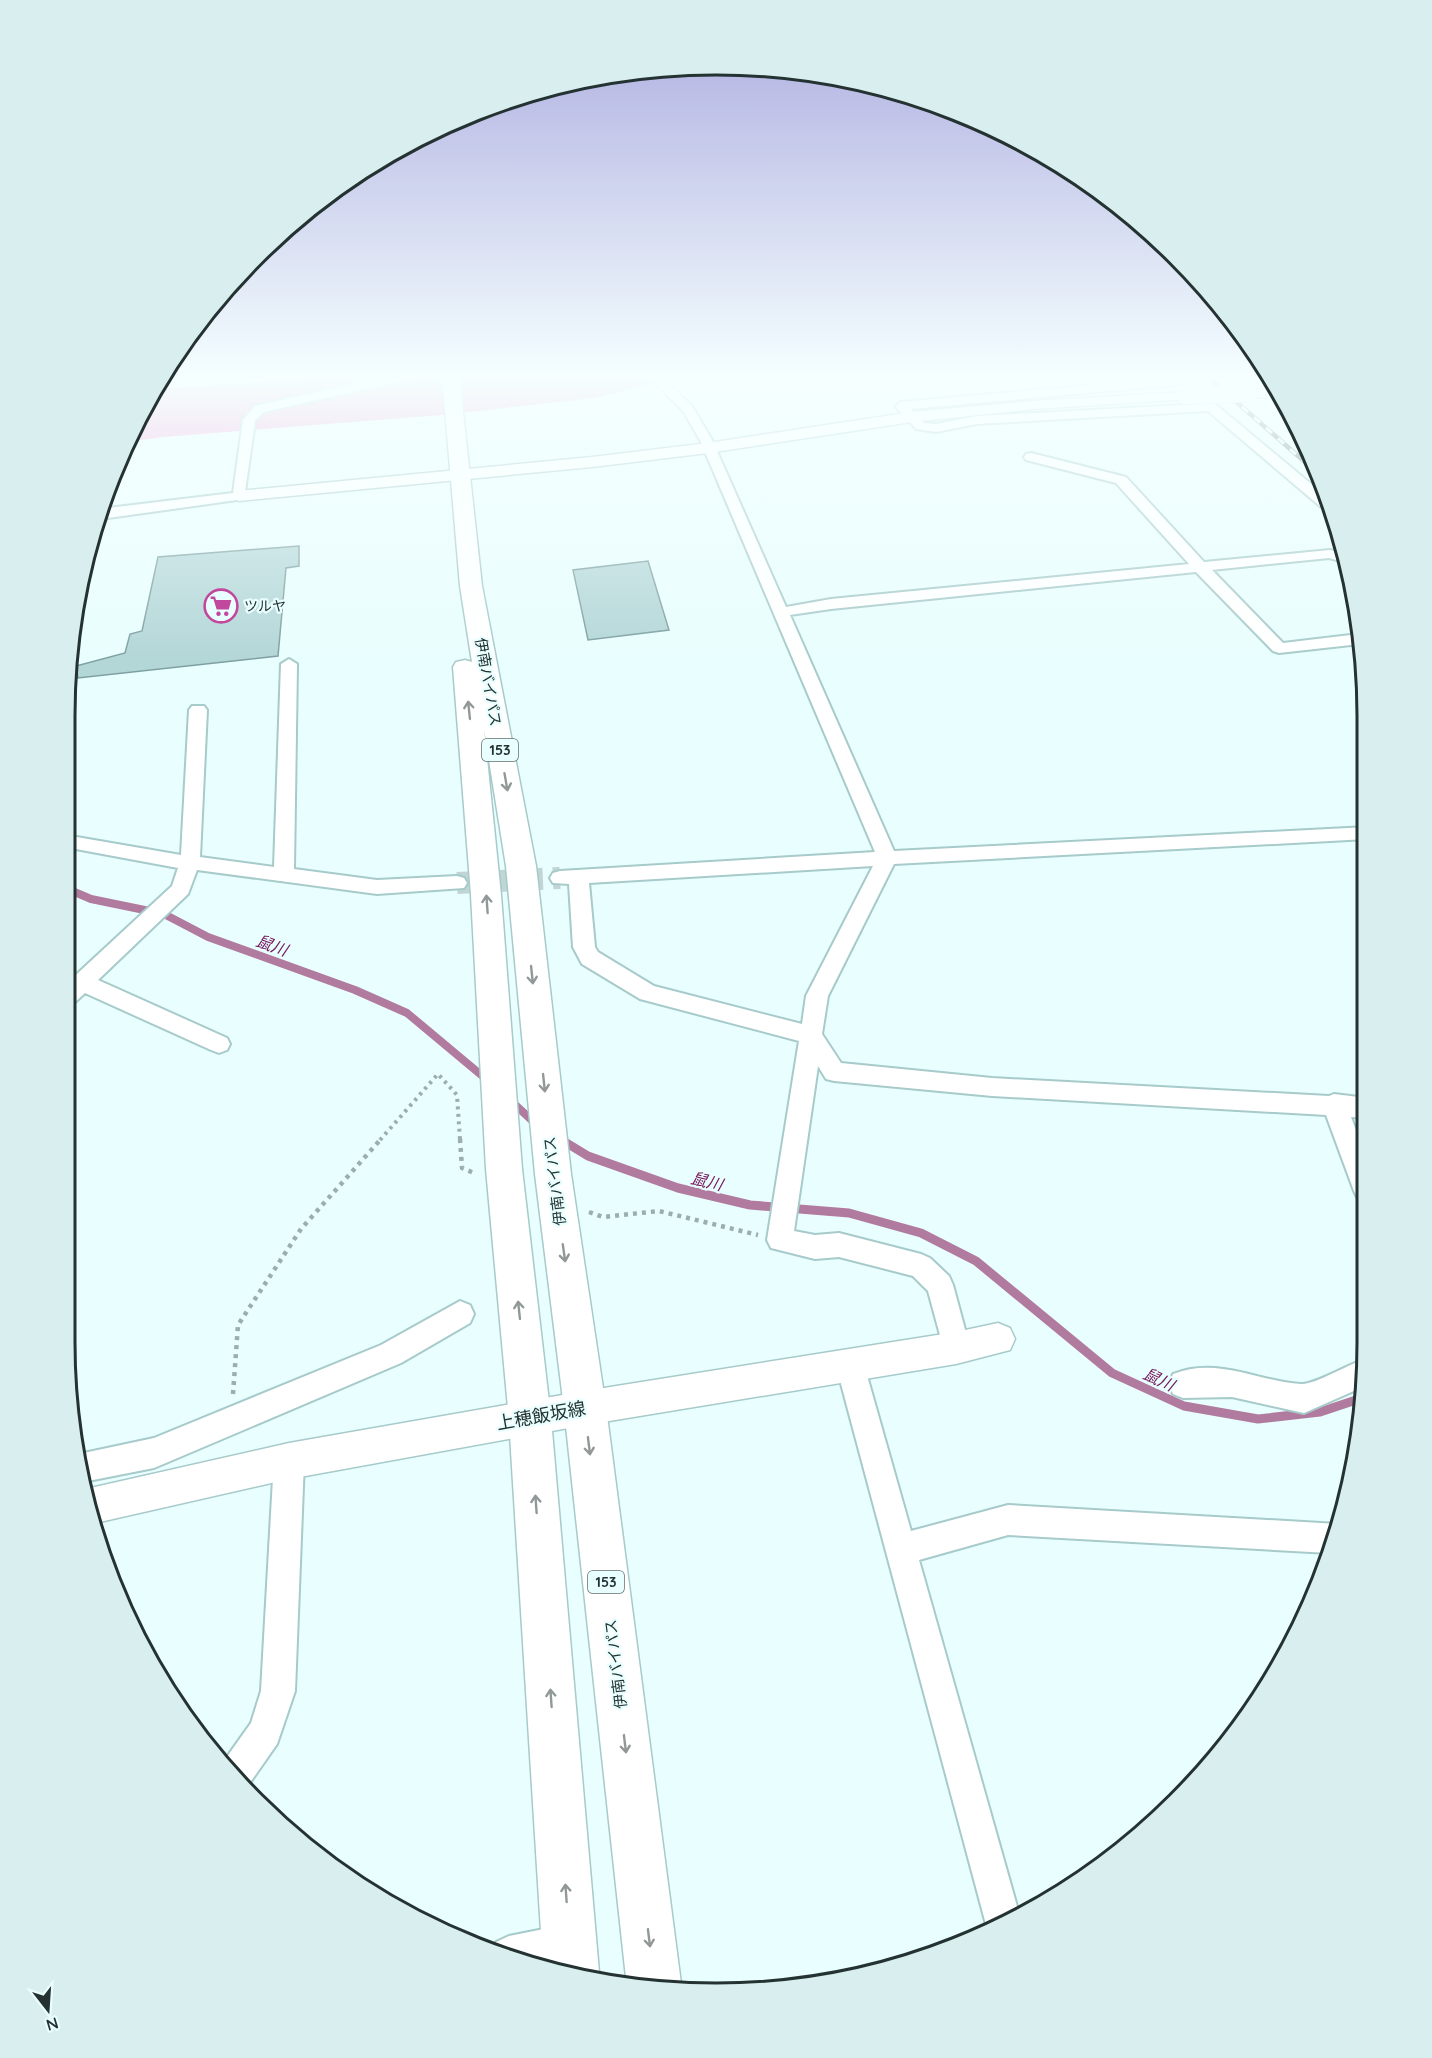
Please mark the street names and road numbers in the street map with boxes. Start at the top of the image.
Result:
street label: 伊南バイパス [471,636,506,728]
road number: 153 [482,739,518,761]
street label: 伊南バイパス [540,1135,569,1227]
street label: 上穂飯坂線 [495,1396,587,1435]
road number: 153 [588,1571,624,1593]
street label: 伊南バイパス [601,1618,630,1710]

